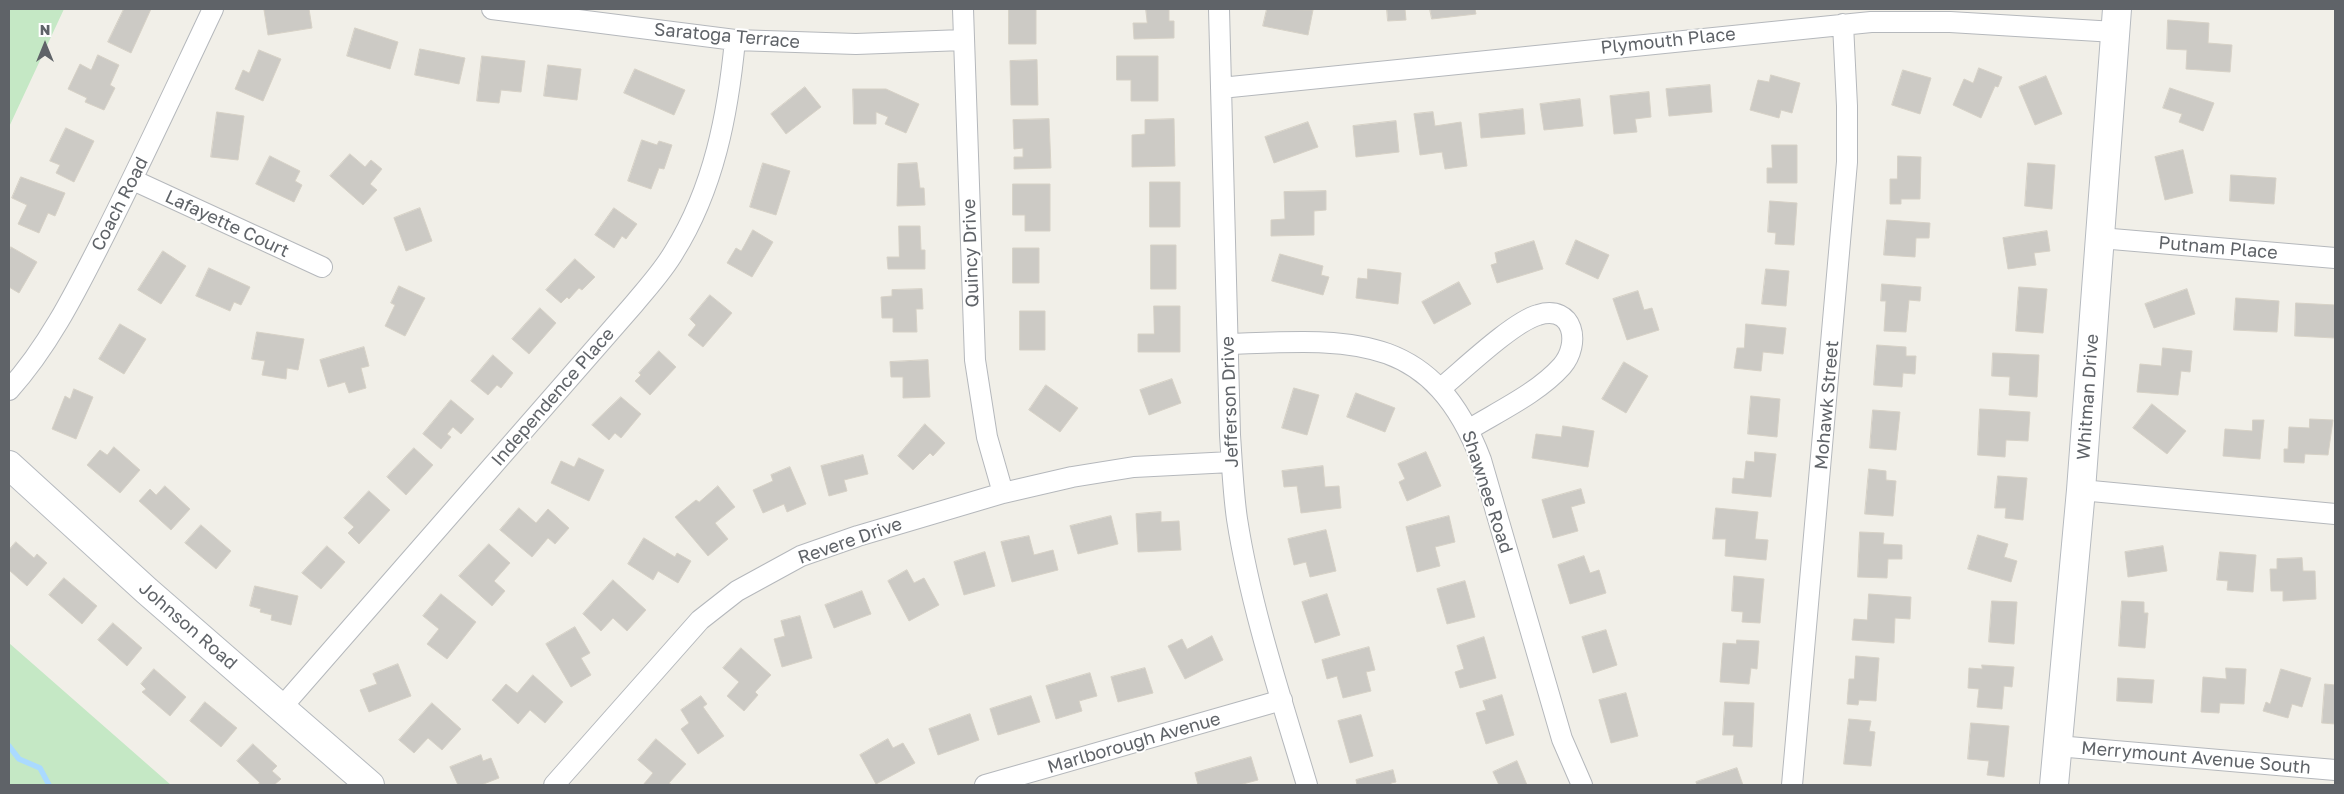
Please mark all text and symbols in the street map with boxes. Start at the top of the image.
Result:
street label: Saratoga Terrace [653,19,801,53]
north arrow [20,20,70,70]
text: N [40,21,50,38]
street label: Plymouth Place [1599,23,1737,59]
street label: Coach Road [87,153,153,255]
street label: Lafayette Court [162,186,292,262]
street label: Quincy Drive [958,198,984,308]
street label: Putnam Place [2158,232,2278,264]
street label: Independence Place [487,323,619,471]
street label: Whitman Drive [2073,333,2103,461]
street label: Jefferson Drive [1217,336,1243,468]
street label: Mohawk Street [1811,339,1843,471]
street label: Shawnee Road [1457,428,1517,556]
street label: Revere Drive [795,513,905,569]
street label: Johnson Road [135,578,241,674]
street label: Marlborough Avenue [1045,708,1223,778]
street label: Merrymount Avenue South [2080,737,2312,779]

